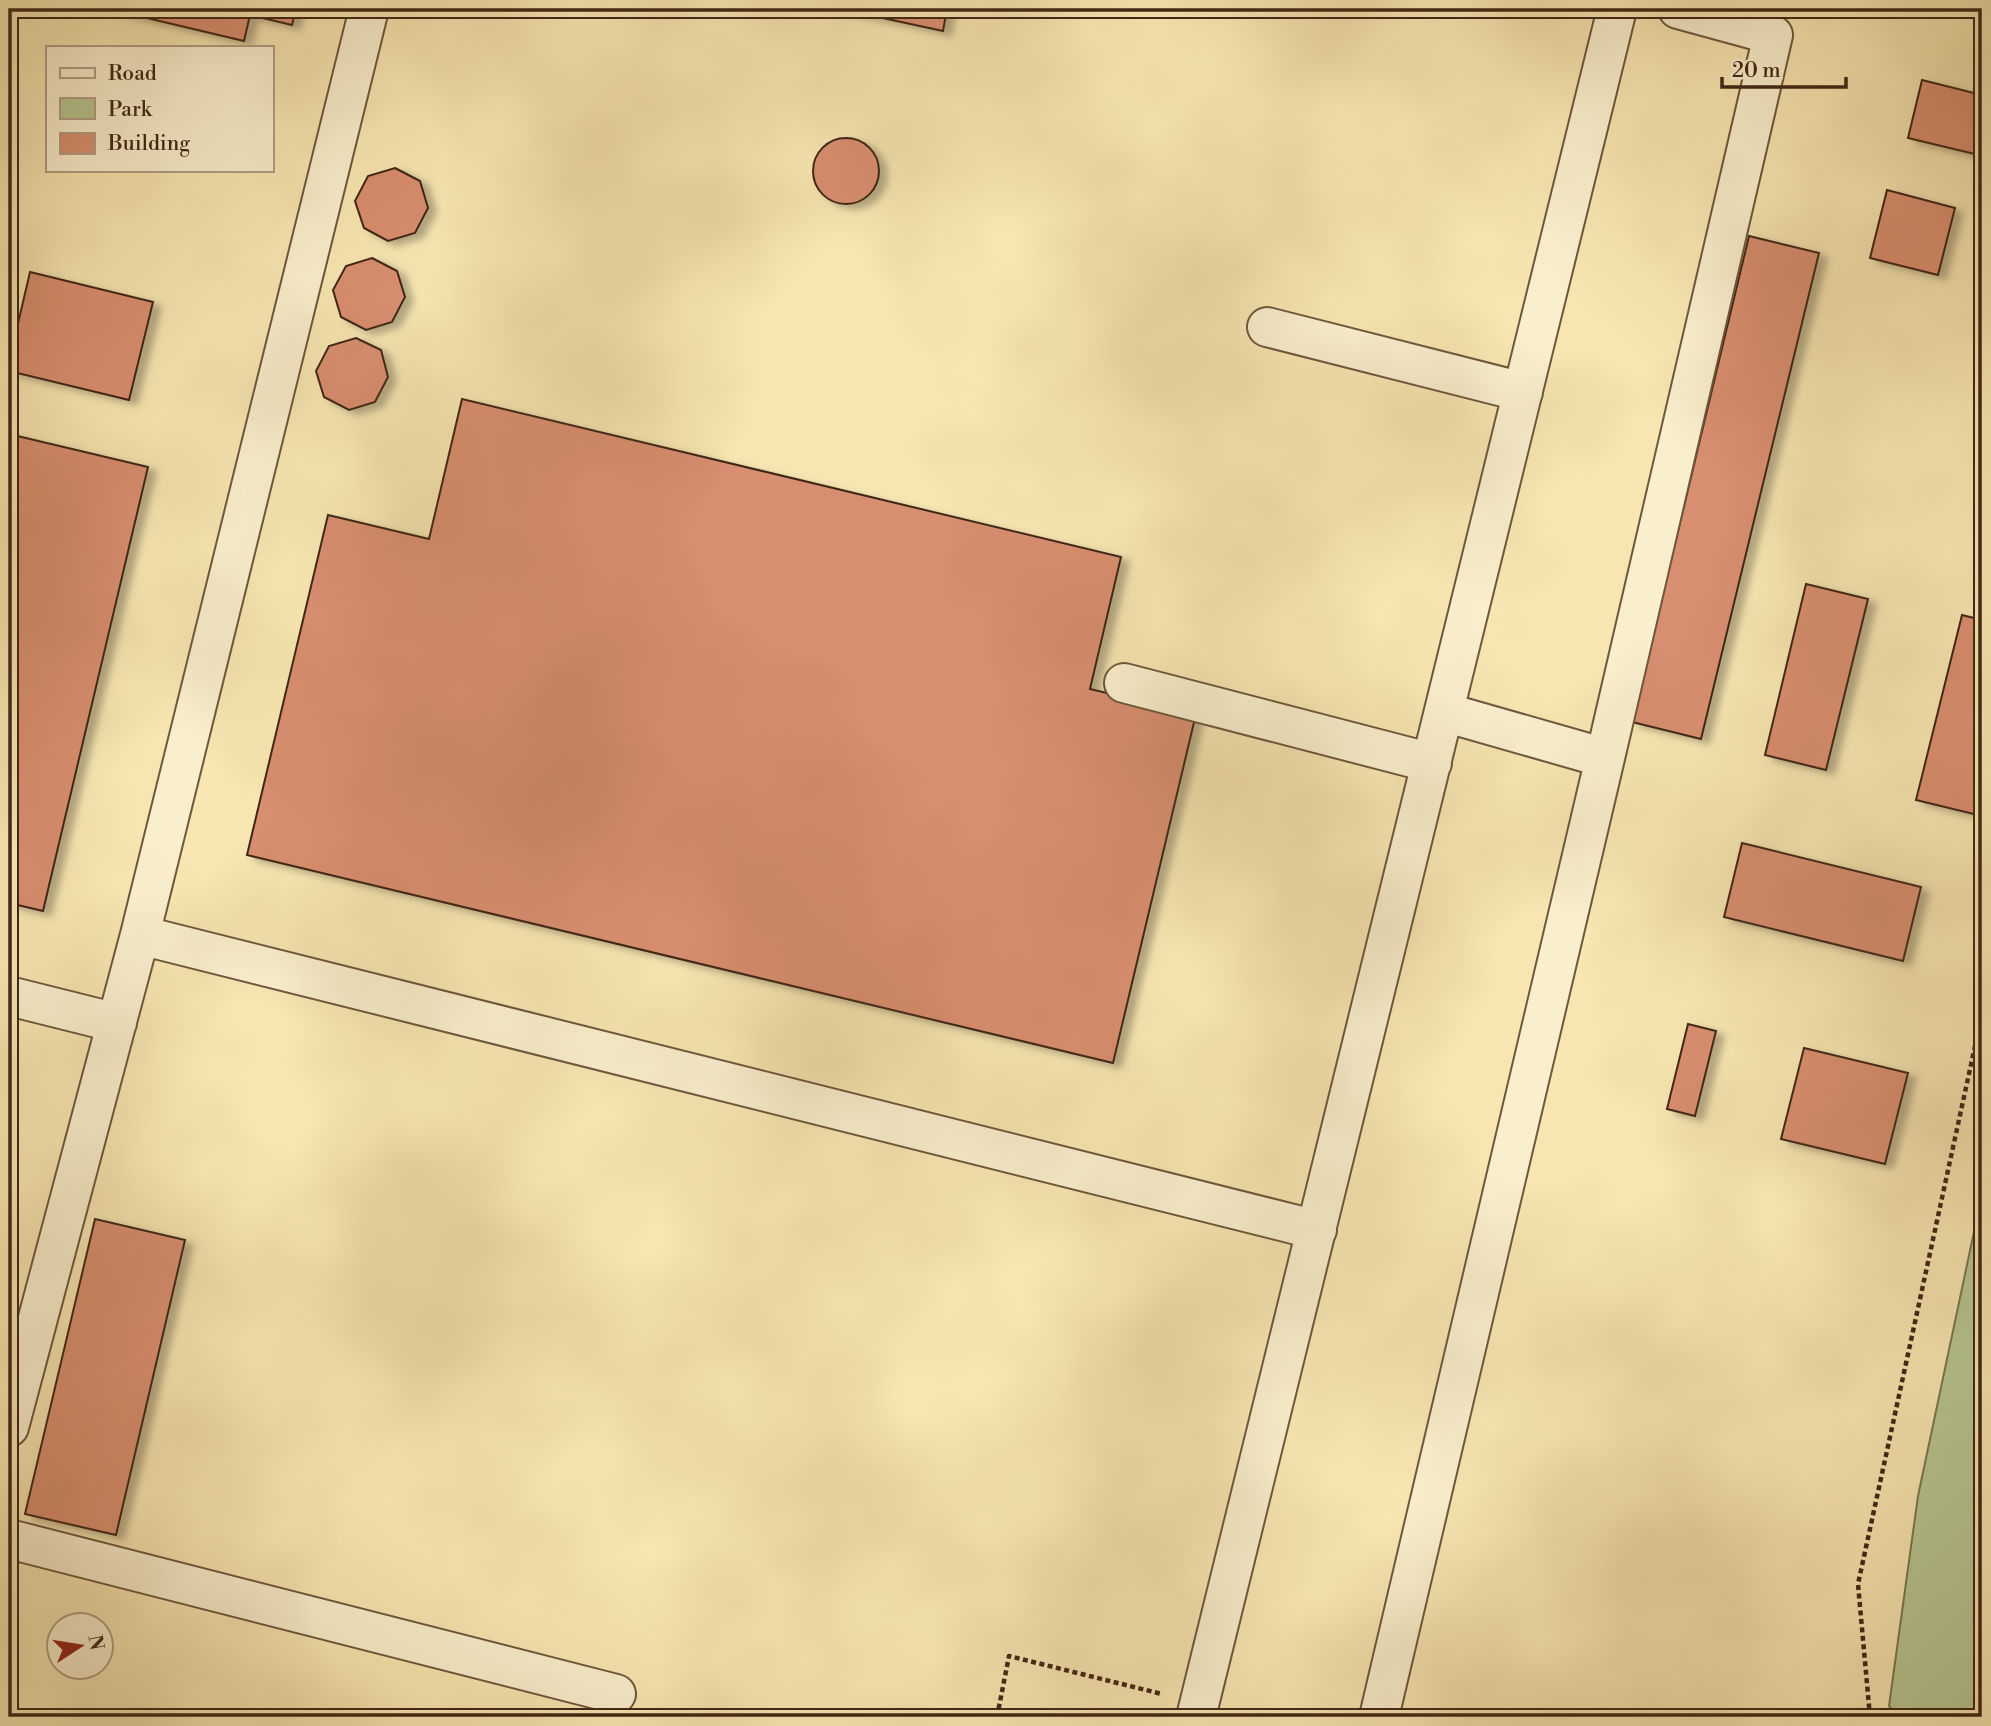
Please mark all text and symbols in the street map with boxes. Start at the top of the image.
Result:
legend [46,46,273,172]
scale bar [1722,46,1846,90]
text: 20 m [1732,58,1781,84]
text: Road [108,61,157,87]
text: Park [108,97,153,123]
text: Building [107,131,190,157]
north arrow [46,1610,116,1680]
text: N [82,1633,109,1653]

